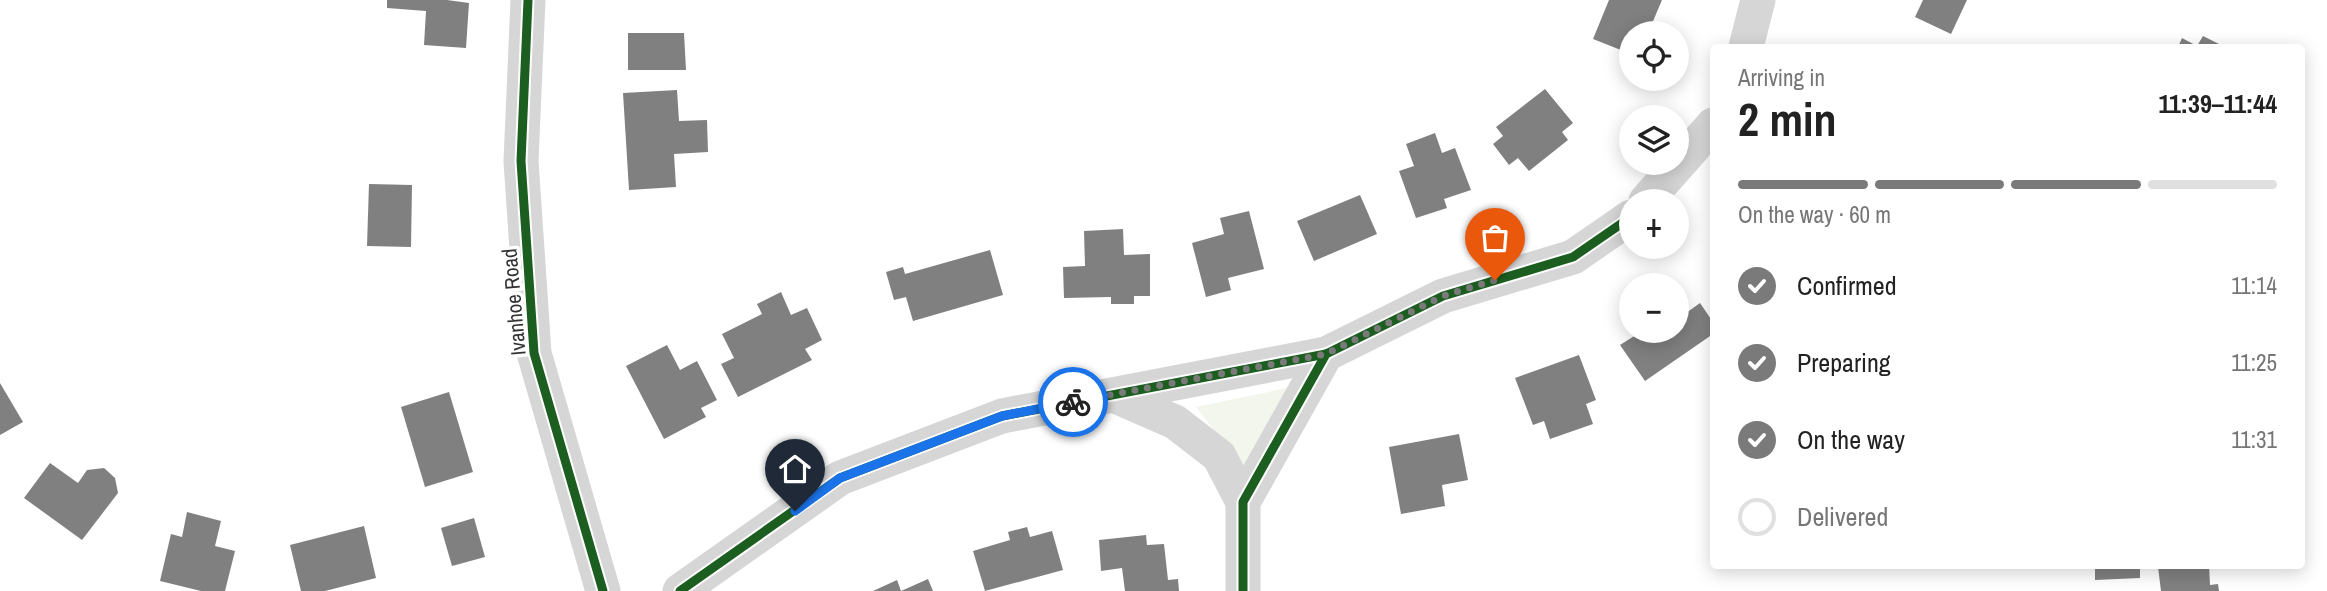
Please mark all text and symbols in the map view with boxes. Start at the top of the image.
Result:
map controls [1619,21,1689,343]
button: locate [1619,21,1689,91]
text: Arriving in [1738,62,1825,93]
text: 11:39–11:44 [2158,86,2277,121]
text: 2 min [1738,88,1837,150]
button: layers [1619,105,1689,175]
button: + [1619,189,1689,259]
text: On the way · 60 m [1738,199,1891,230]
pin [1465,208,1525,280]
icon: bag [1476,219,1514,257]
street label: Ivanhoe Road [494,247,533,357]
icon: check [1738,267,1776,305]
text: Confirmed [1797,268,1897,303]
text: 11:14 [2231,270,2277,301]
button: − [1619,273,1689,343]
icon: check [1738,344,1776,382]
text: Preparing [1797,345,1891,380]
text: 11:25 [2231,347,2277,378]
courier [1038,367,1108,437]
icon: bike [1054,383,1092,421]
icon: check [1738,421,1776,459]
text: On the way [1797,422,1905,457]
text: 11:31 [2231,424,2277,455]
pin [765,439,825,511]
icon: home [776,450,814,488]
text: Delivered [1797,499,1888,534]

